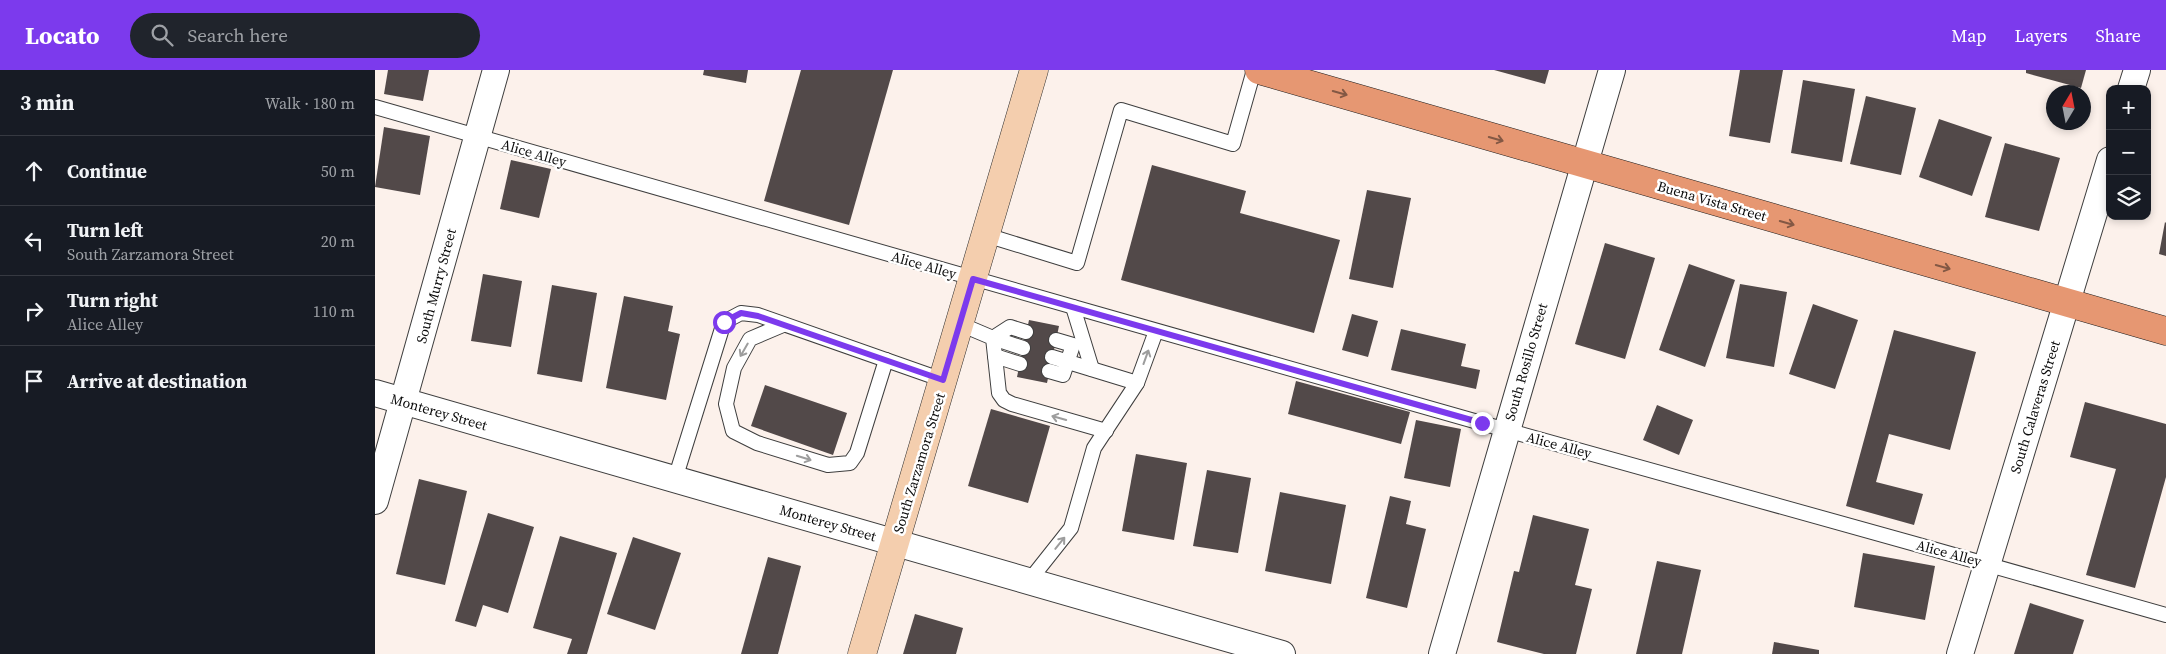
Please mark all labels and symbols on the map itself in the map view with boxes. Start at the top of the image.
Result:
north arrow [2046,85,2091,130]
one-way arrow [1331,89,1347,99]
street label: Alice Alley [499,134,570,172]
one-way arrow [1487,134,1503,144]
street label: Buena Vista Street [1655,176,1769,226]
one-way arrow [1778,218,1794,228]
street label: South Murry Street [411,226,461,346]
street label: Alice Alley [889,246,960,284]
one-way arrow [1934,263,1950,273]
street label: South Rosillo Street [1500,300,1552,423]
route start [713,311,736,334]
street label: South Calaveras Street [2005,338,2065,476]
one-way arrow [739,342,748,357]
one-way arrow [1142,350,1151,365]
street label: Monterey Street [388,389,490,435]
street label: South Zarzamora Street [888,390,950,536]
route end [1471,412,1494,435]
one-way arrow [1052,413,1068,422]
street label: Alice Alley [1524,427,1595,464]
one-way arrow [796,453,812,463]
street label: Monterey Street [777,500,879,546]
street label: Alice Alley [1914,535,1985,572]
one-way arrow [1054,537,1065,550]

